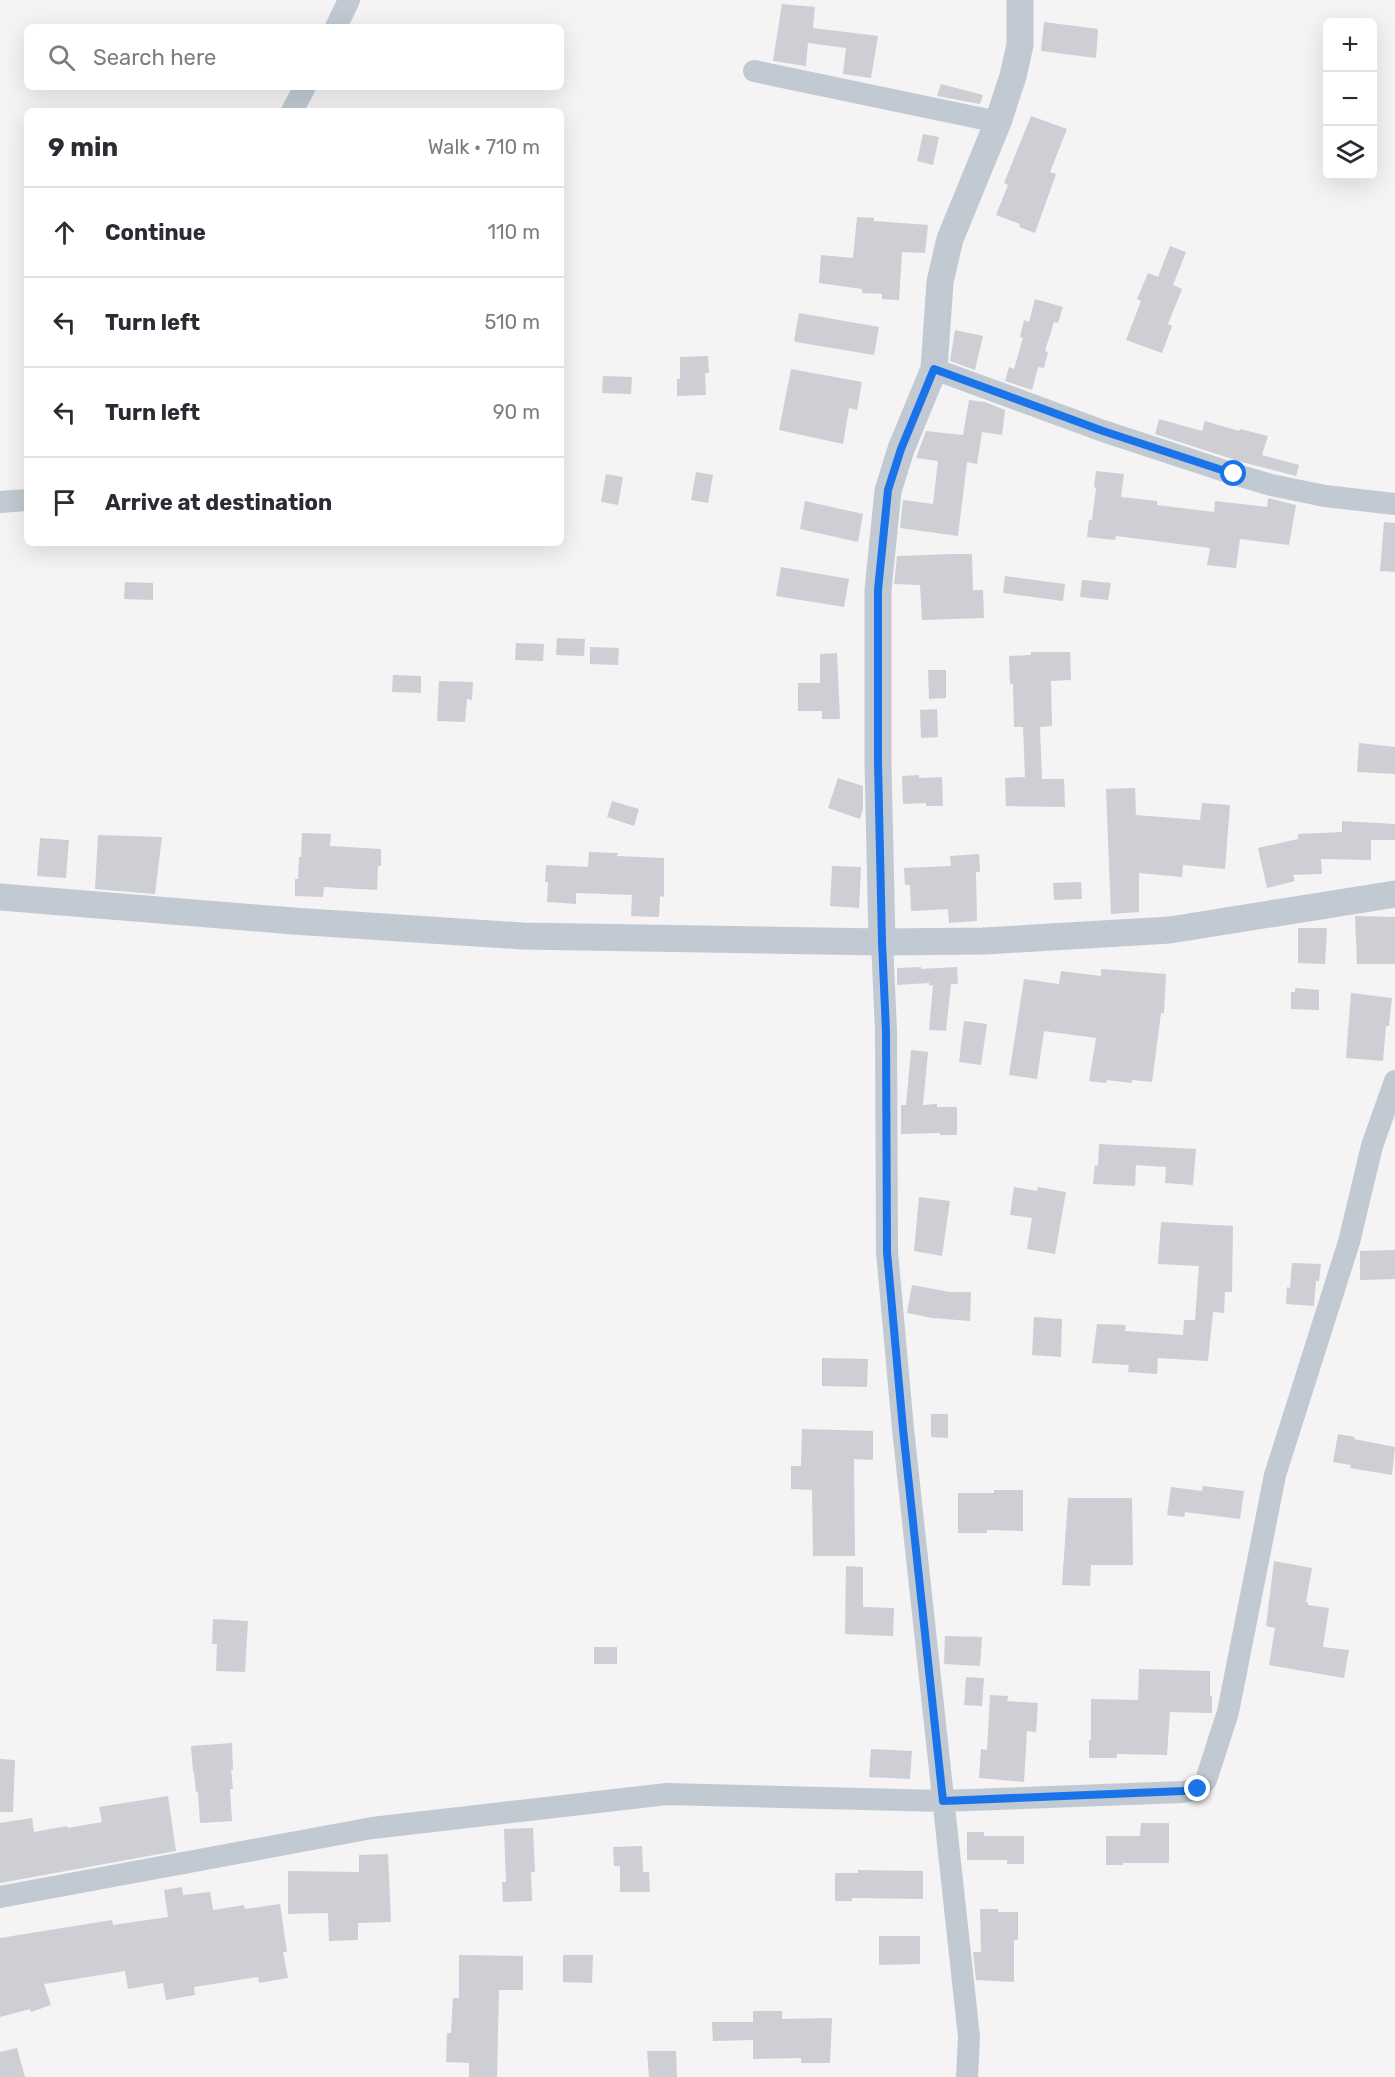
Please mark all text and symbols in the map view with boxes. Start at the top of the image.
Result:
map controls [1323,18,1377,180]
button: + [1323,18,1377,72]
search box [24,24,564,90]
icon: search [45,41,78,74]
text: Search here [93,44,216,71]
button: − [1323,72,1377,126]
button: layers [1323,126,1377,180]
text: 9 min [48,132,118,163]
text: Walk · 710 m [428,135,540,159]
icon: ahead [48,216,81,249]
text: Continue [105,219,206,246]
text: 110 m [488,220,540,244]
icon: left [48,306,81,339]
text: Turn left [105,309,200,336]
text: 510 m [484,310,540,334]
icon: left [48,396,81,429]
text: Turn left [105,399,200,426]
text: 90 m [493,400,540,424]
route start [1220,460,1246,486]
icon: arrive [48,486,81,519]
text: Arrive at destination [105,489,332,516]
route end [1184,1775,1210,1801]

